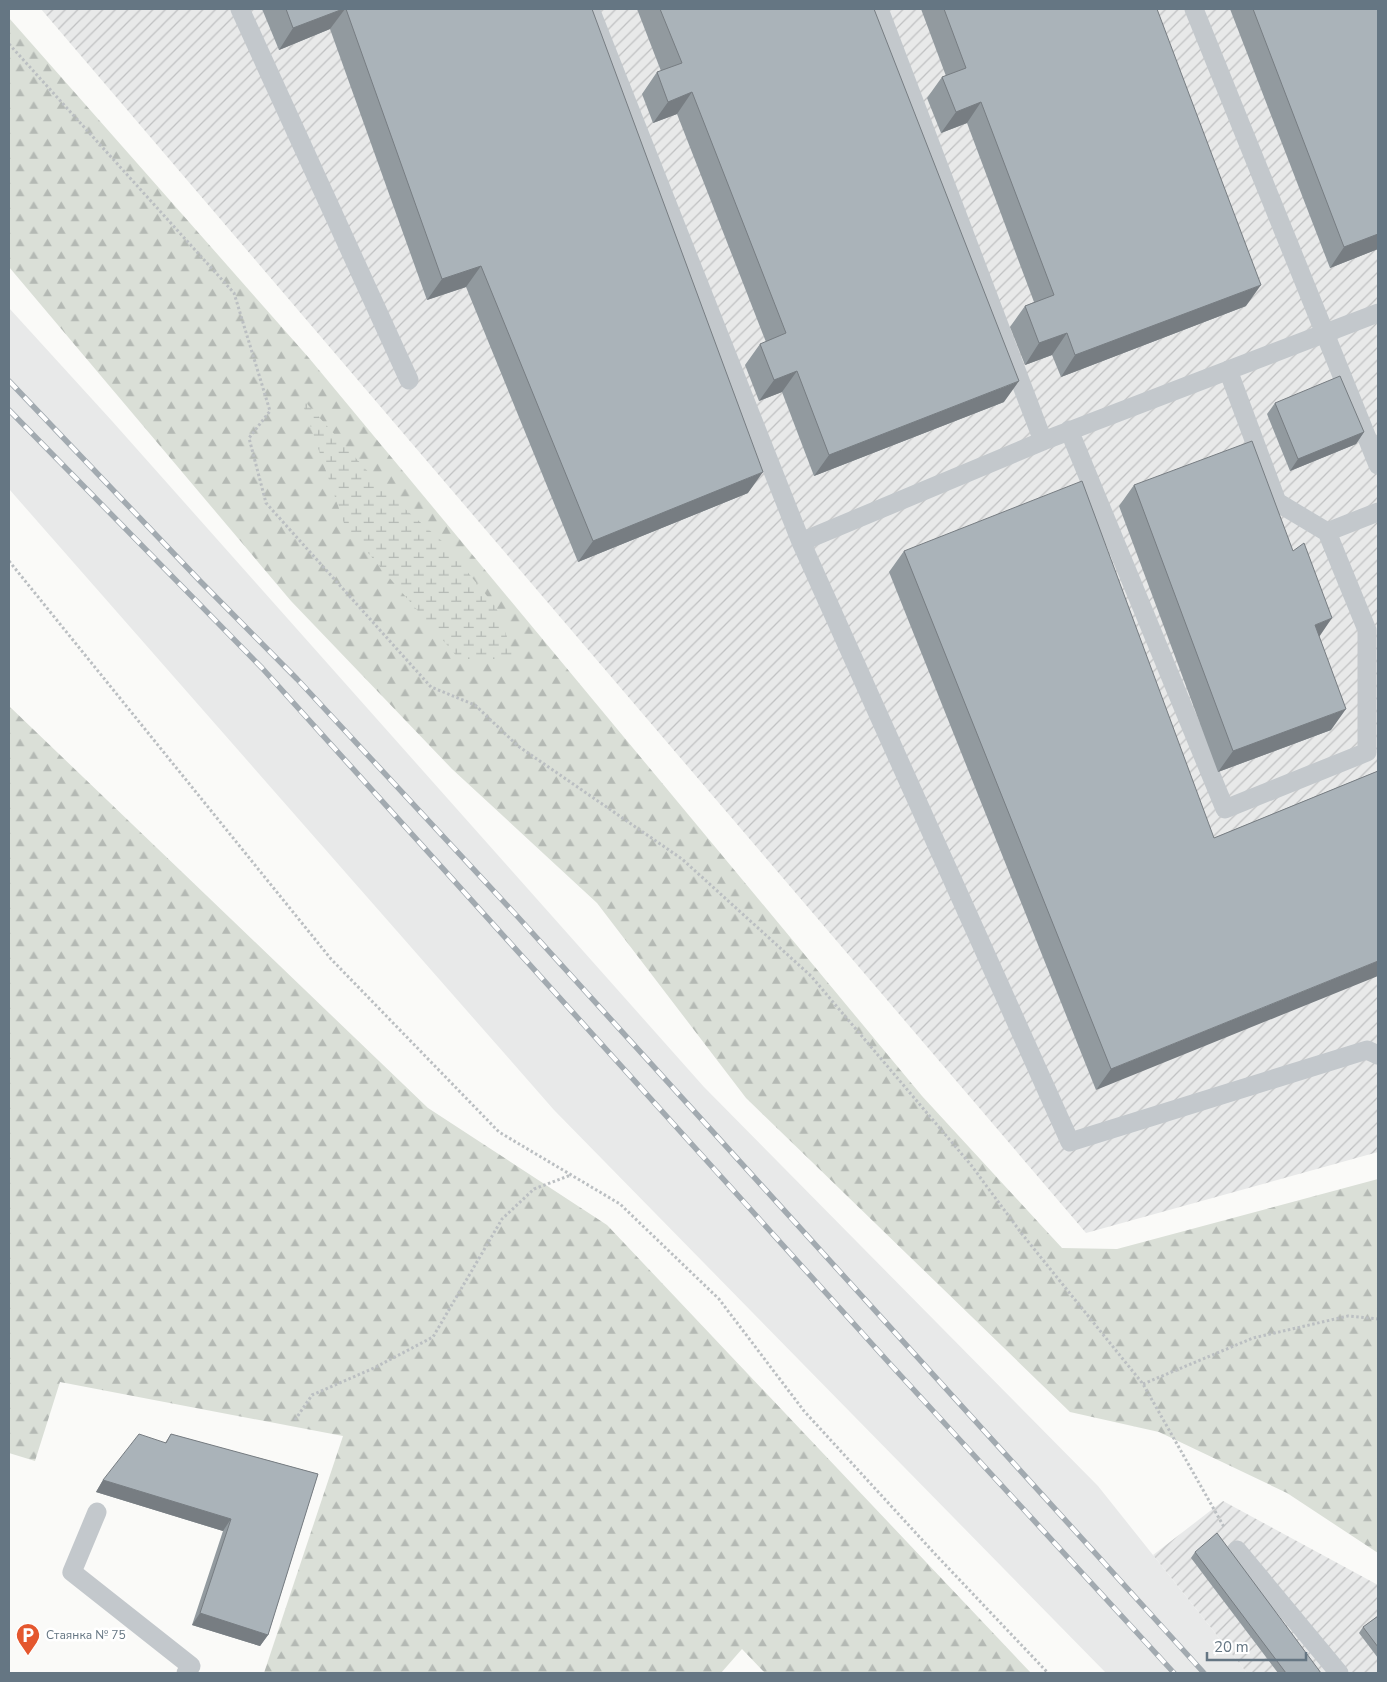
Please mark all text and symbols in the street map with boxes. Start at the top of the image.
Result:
parking icon: Стаянка № 75 [15,1622,41,1656]
place label: Стаянка № 75 [46,1627,126,1643]
scale bar [1207,1630,1306,1662]
text: 20 m [1214,1637,1249,1657]

